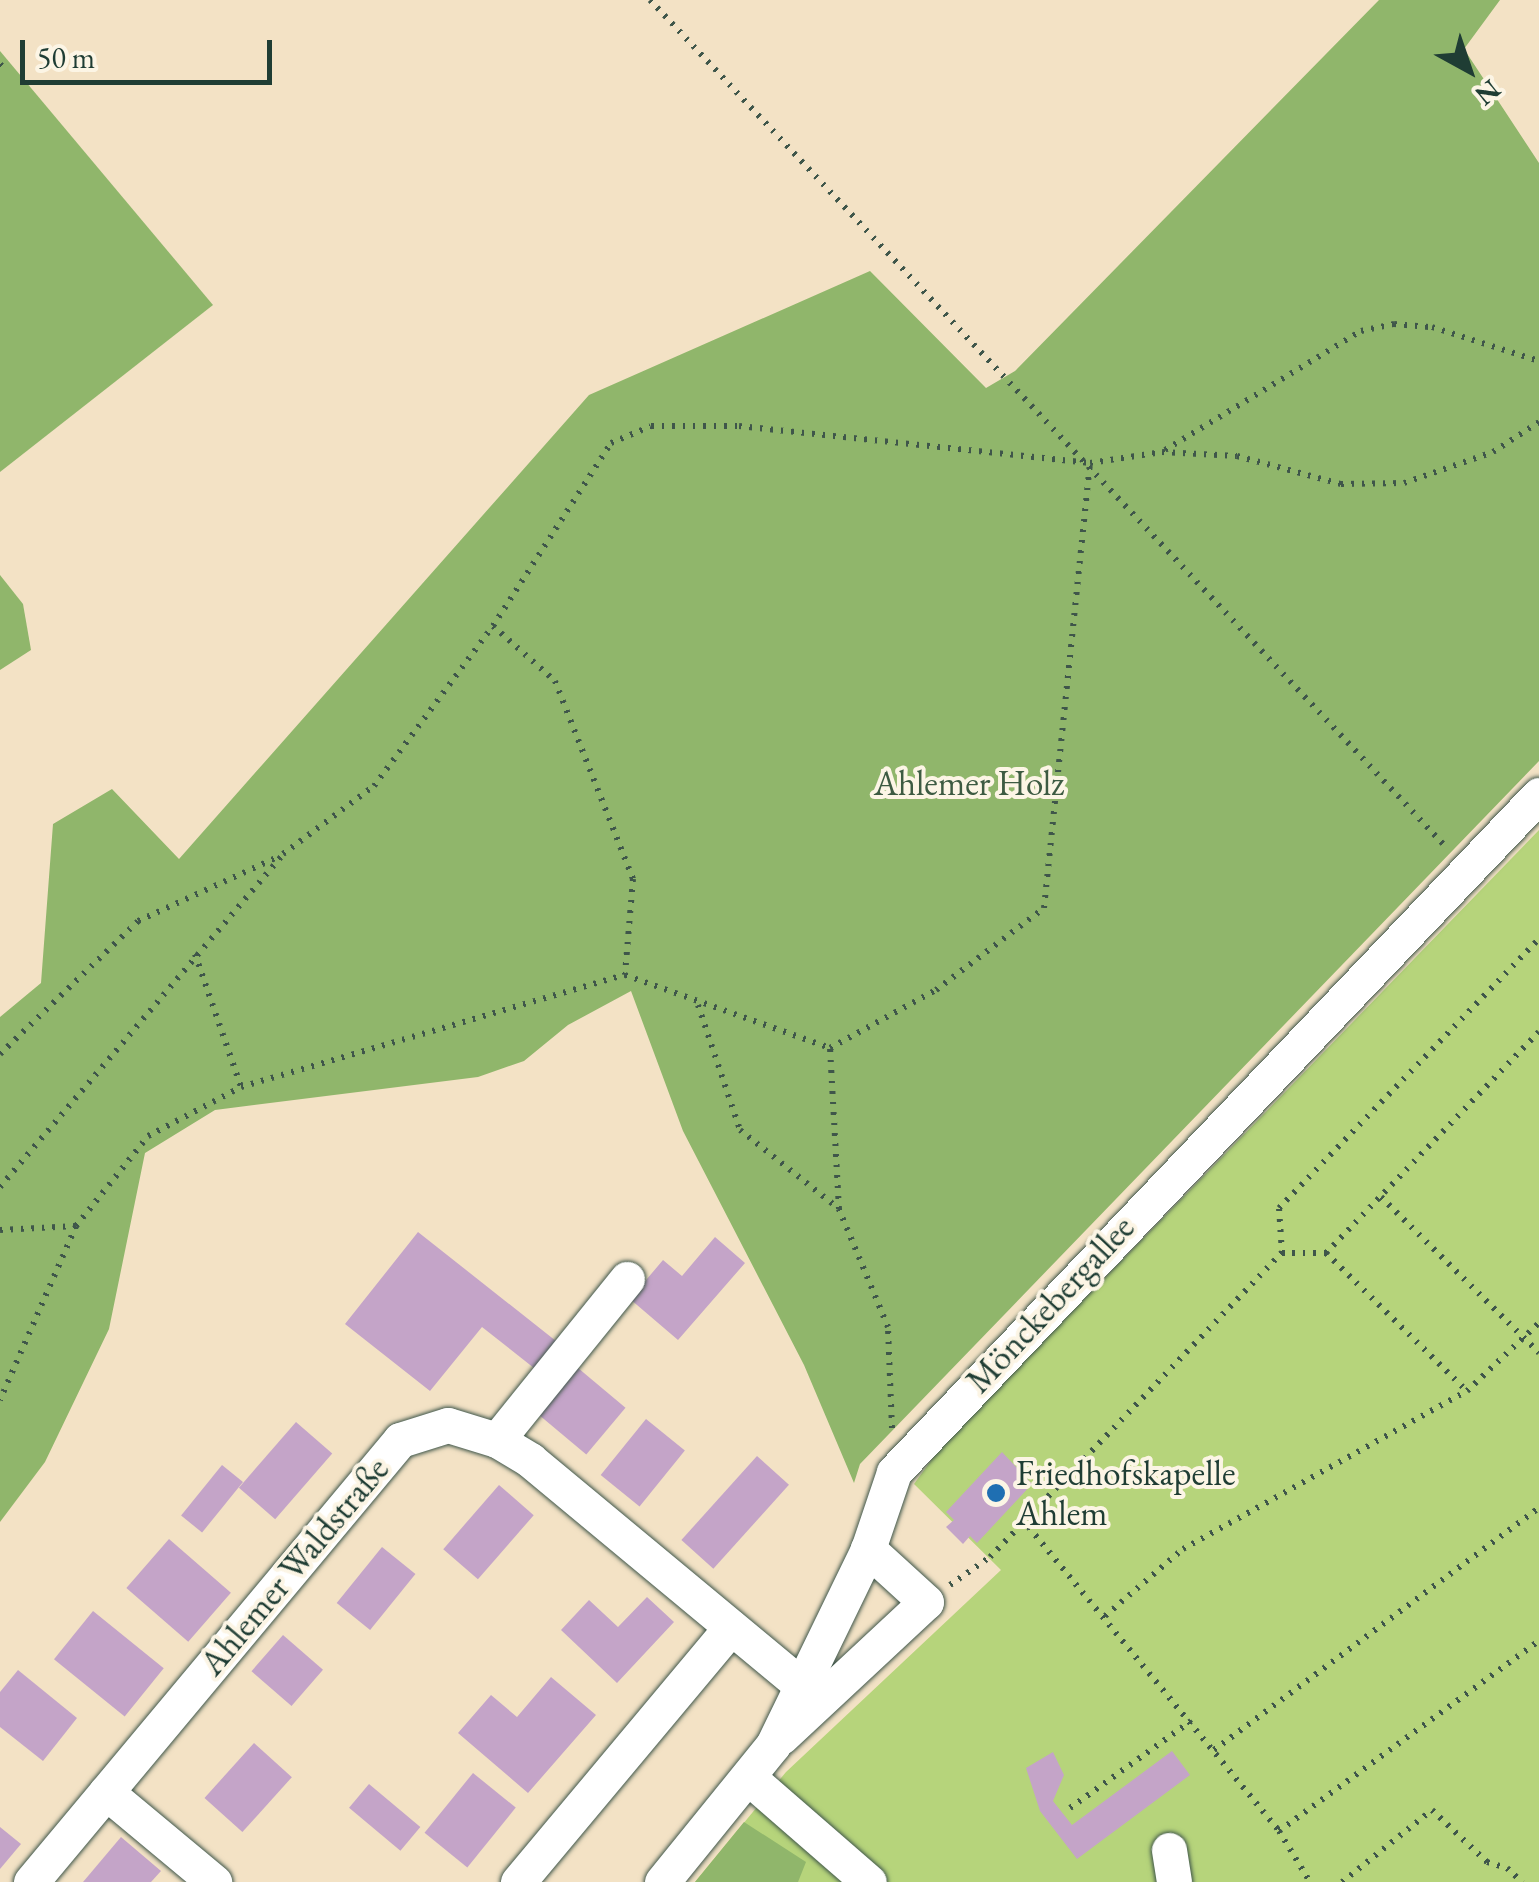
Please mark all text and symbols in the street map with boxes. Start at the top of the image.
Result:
scale bar [25,20,278,82]
north arrow [1419,20,1519,120]
text: 50 m [37,38,95,77]
text: N [1468,72,1509,114]
park label: Ahlemer Holz [874,762,1064,804]
street label: Mönckebergallee [957,1207,1143,1401]
street label: Ahlemer Waldstraße [191,1448,397,1684]
place label: Friedhofskapelle Ahlem [1016,1452,1236,1534]
marker: Friedhofskapelle Ahlem [985,1482,1007,1504]

